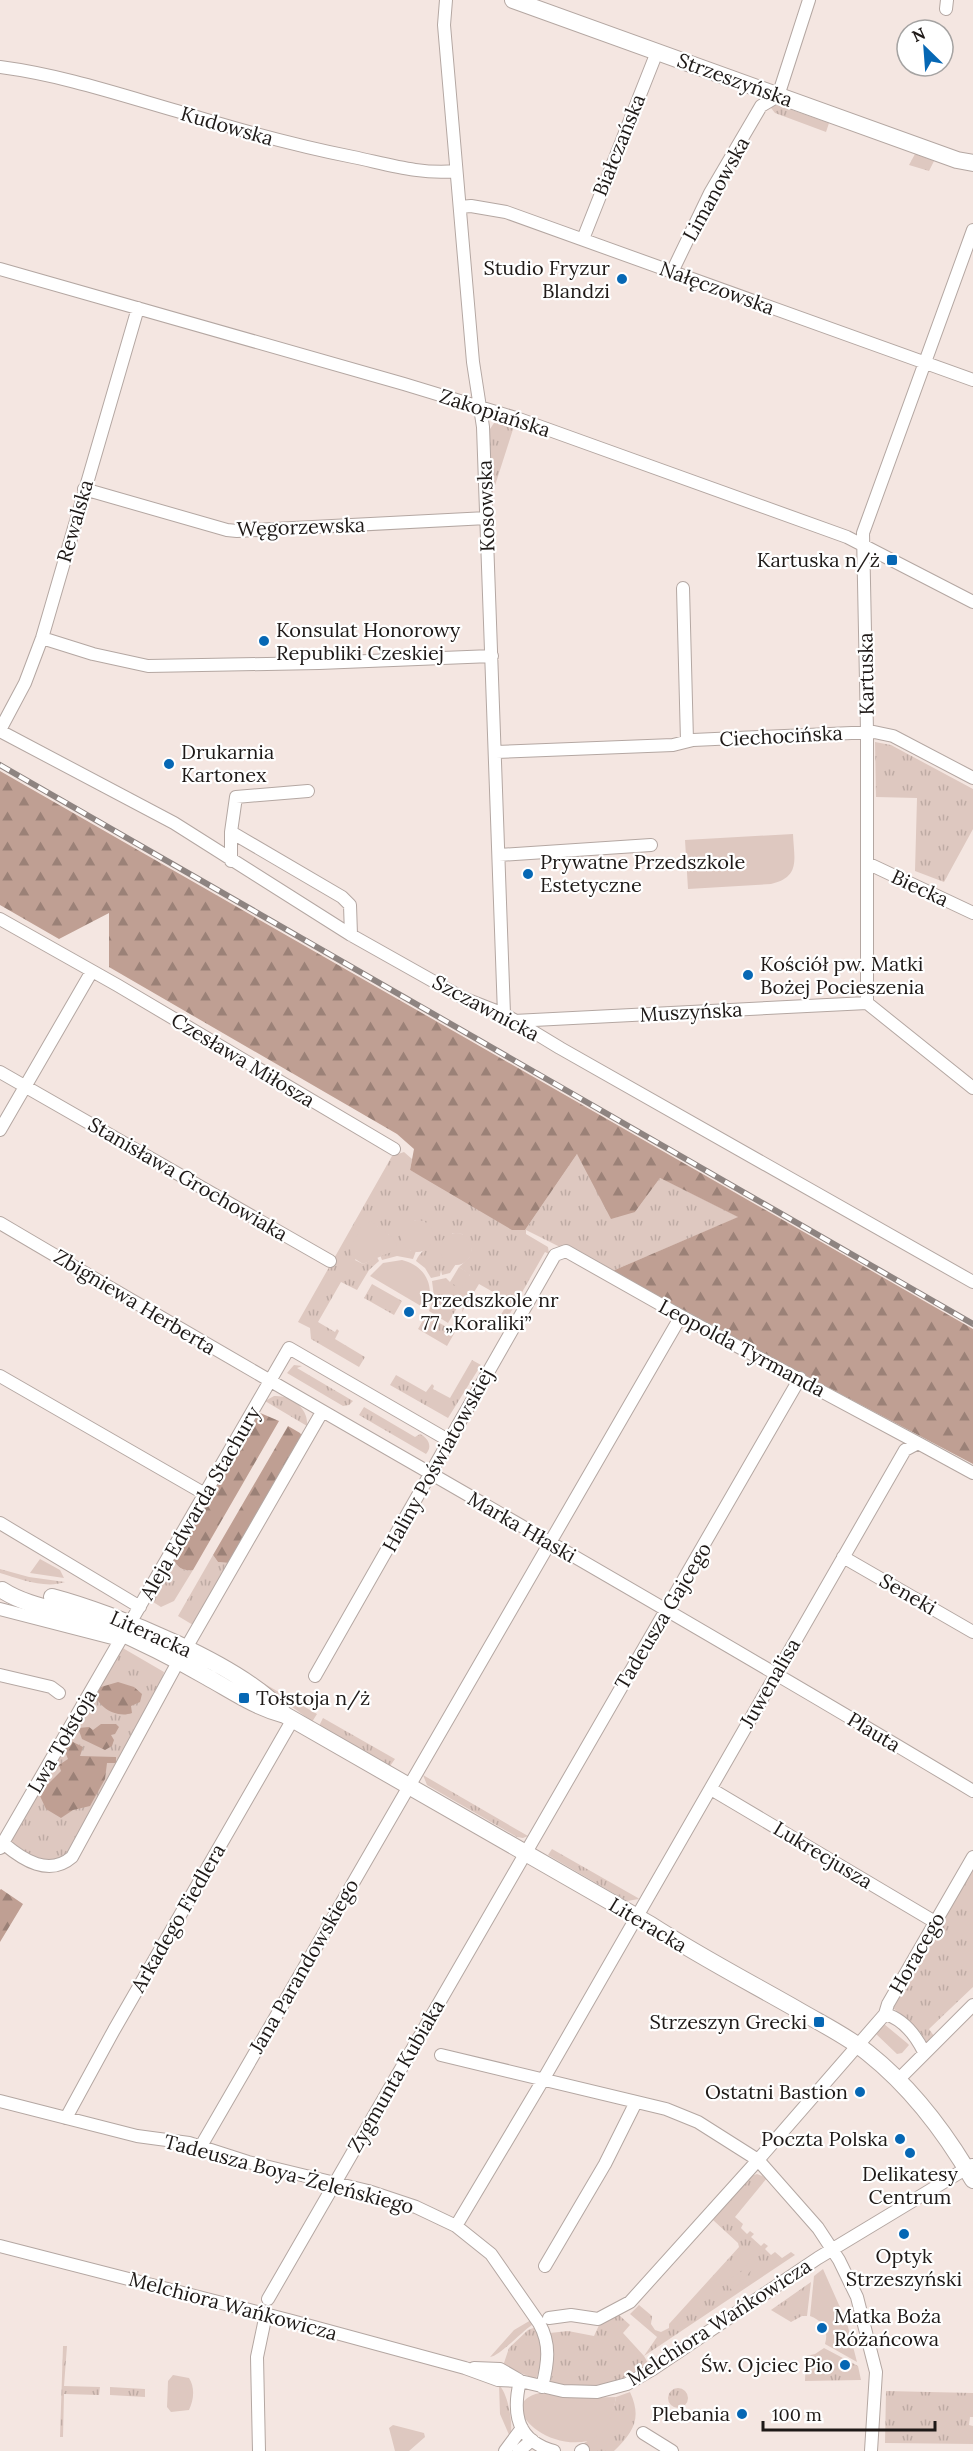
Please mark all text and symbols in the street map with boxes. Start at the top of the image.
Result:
north arrow [895,18,955,78]
text: N [909,23,928,46]
street label: Strzeszyńska [674,47,796,112]
street label: Białczańska [587,90,650,199]
street label: Kudowska [178,100,276,151]
street label: Limanowska [677,132,754,245]
place label: Studio Fryzur Blandzi [483,255,610,303]
street label: Nałęczowska [656,255,778,320]
marker: Studio Fryzur Blandzi [615,272,629,286]
street label: Zakopiańska [437,383,554,442]
street label: Kosowska [471,460,500,553]
street label: Rewalska [51,477,98,565]
street label: Węgorzewska [236,512,366,541]
place label: Kartuska n/ż [757,547,880,573]
marker: Kartuska n/ż [885,553,899,567]
place label: Konsulat Honorowy Republiki Czeskiej [276,617,461,665]
street label: Kartuska [852,632,879,716]
marker: Konsulat Honorowy Republiki Czeskiej [257,634,271,648]
street label: Ciechocińska [719,720,843,751]
place label: Drukarnia Kartonex [181,739,274,787]
marker: Drukarnia Kartonex [162,757,176,771]
place label: Prywatne Przedszkole Estetyczne [540,849,745,897]
street label: Biecka [888,863,953,912]
marker: Prywatne Przedszkole Estetyczne [521,867,535,881]
place label: Kościół pw. Matki Bożej Pocieszenia [760,951,925,999]
marker: Kościół pw. Matki Bożej Pocieszenia [741,968,755,982]
street label: Szczawnicka [428,969,544,1046]
street label: Muszyńska [639,996,743,1027]
street label: Czesława Miłosza [167,1007,320,1112]
street label: Stanisława Grochowiaka [84,1111,293,1246]
street label: Zbigniewa Herberta [50,1243,221,1360]
place label: Przedszkole nr 77 „Koraliki” [421,1287,559,1335]
street label: Leopolda Tyrmanda [655,1293,830,1402]
marker: Przedszkole nr 77 „Koraliki” [402,1305,416,1319]
street label: Haliny Poświatowskiej [377,1363,498,1556]
street label: Aleja Edwarda Stachury [133,1401,265,1605]
street label: Marka Hłaski [464,1485,581,1568]
street label: Tadeusza Gajcego [609,1538,716,1694]
street label: Seneki [875,1567,941,1620]
street label: Literacka [107,1605,196,1663]
street label: Juwenalisa [733,1634,805,1733]
street label: Lwa Tołstoja [22,1684,101,1797]
place label: Tołstoja n/ż [256,1685,370,1711]
marker: Tołstoja n/ż [237,1691,251,1705]
street label: Plauta [843,1706,905,1757]
street label: Lukrecjusza [769,1815,877,1894]
street label: Arkadego Fiedlera [124,1839,230,1997]
street label: Jana Parandowskiego [243,1874,364,2058]
street label: Literacka [605,1892,692,1958]
street label: Horacego [883,1908,950,1998]
street label: Zygmunta Kubiaka [342,1995,449,2157]
place label: Strzeszyn Grecki [650,2009,807,2034]
marker: Strzeszyn Grecki [812,2015,826,2029]
place label: Ostatni Bastion [705,2079,848,2104]
marker: Ostatni Bastion [853,2085,867,2099]
place label: Poczta Polska [761,2126,888,2151]
street label: Tadeusza Boya-Żeleńskiego [161,2128,417,2219]
marker: Poczta Polska [893,2132,907,2146]
marker: Delikatesy Centrum [903,2146,917,2160]
place label: Delikatesy Centrum [862,2161,958,2209]
marker: Optyk Strzeszyński [897,2227,911,2241]
place label: Optyk Strzeszyński [846,2243,962,2291]
street label: Melchiora Wańkowicza [622,2253,816,2391]
street label: Melchiora Wańkowicza [126,2266,340,2345]
place label: Matka Boża Różańcowa [834,2303,941,2351]
marker: Matka Boża Różańcowa [815,2321,829,2335]
place label: Św. Ojciec Pio [701,2352,833,2377]
marker: Św. Ojciec Pio [838,2358,852,2372]
scale bar [763,2394,936,2432]
place label: Plebania [652,2401,730,2426]
text: 100 m [772,2403,822,2426]
marker: Plebania [735,2407,749,2421]

